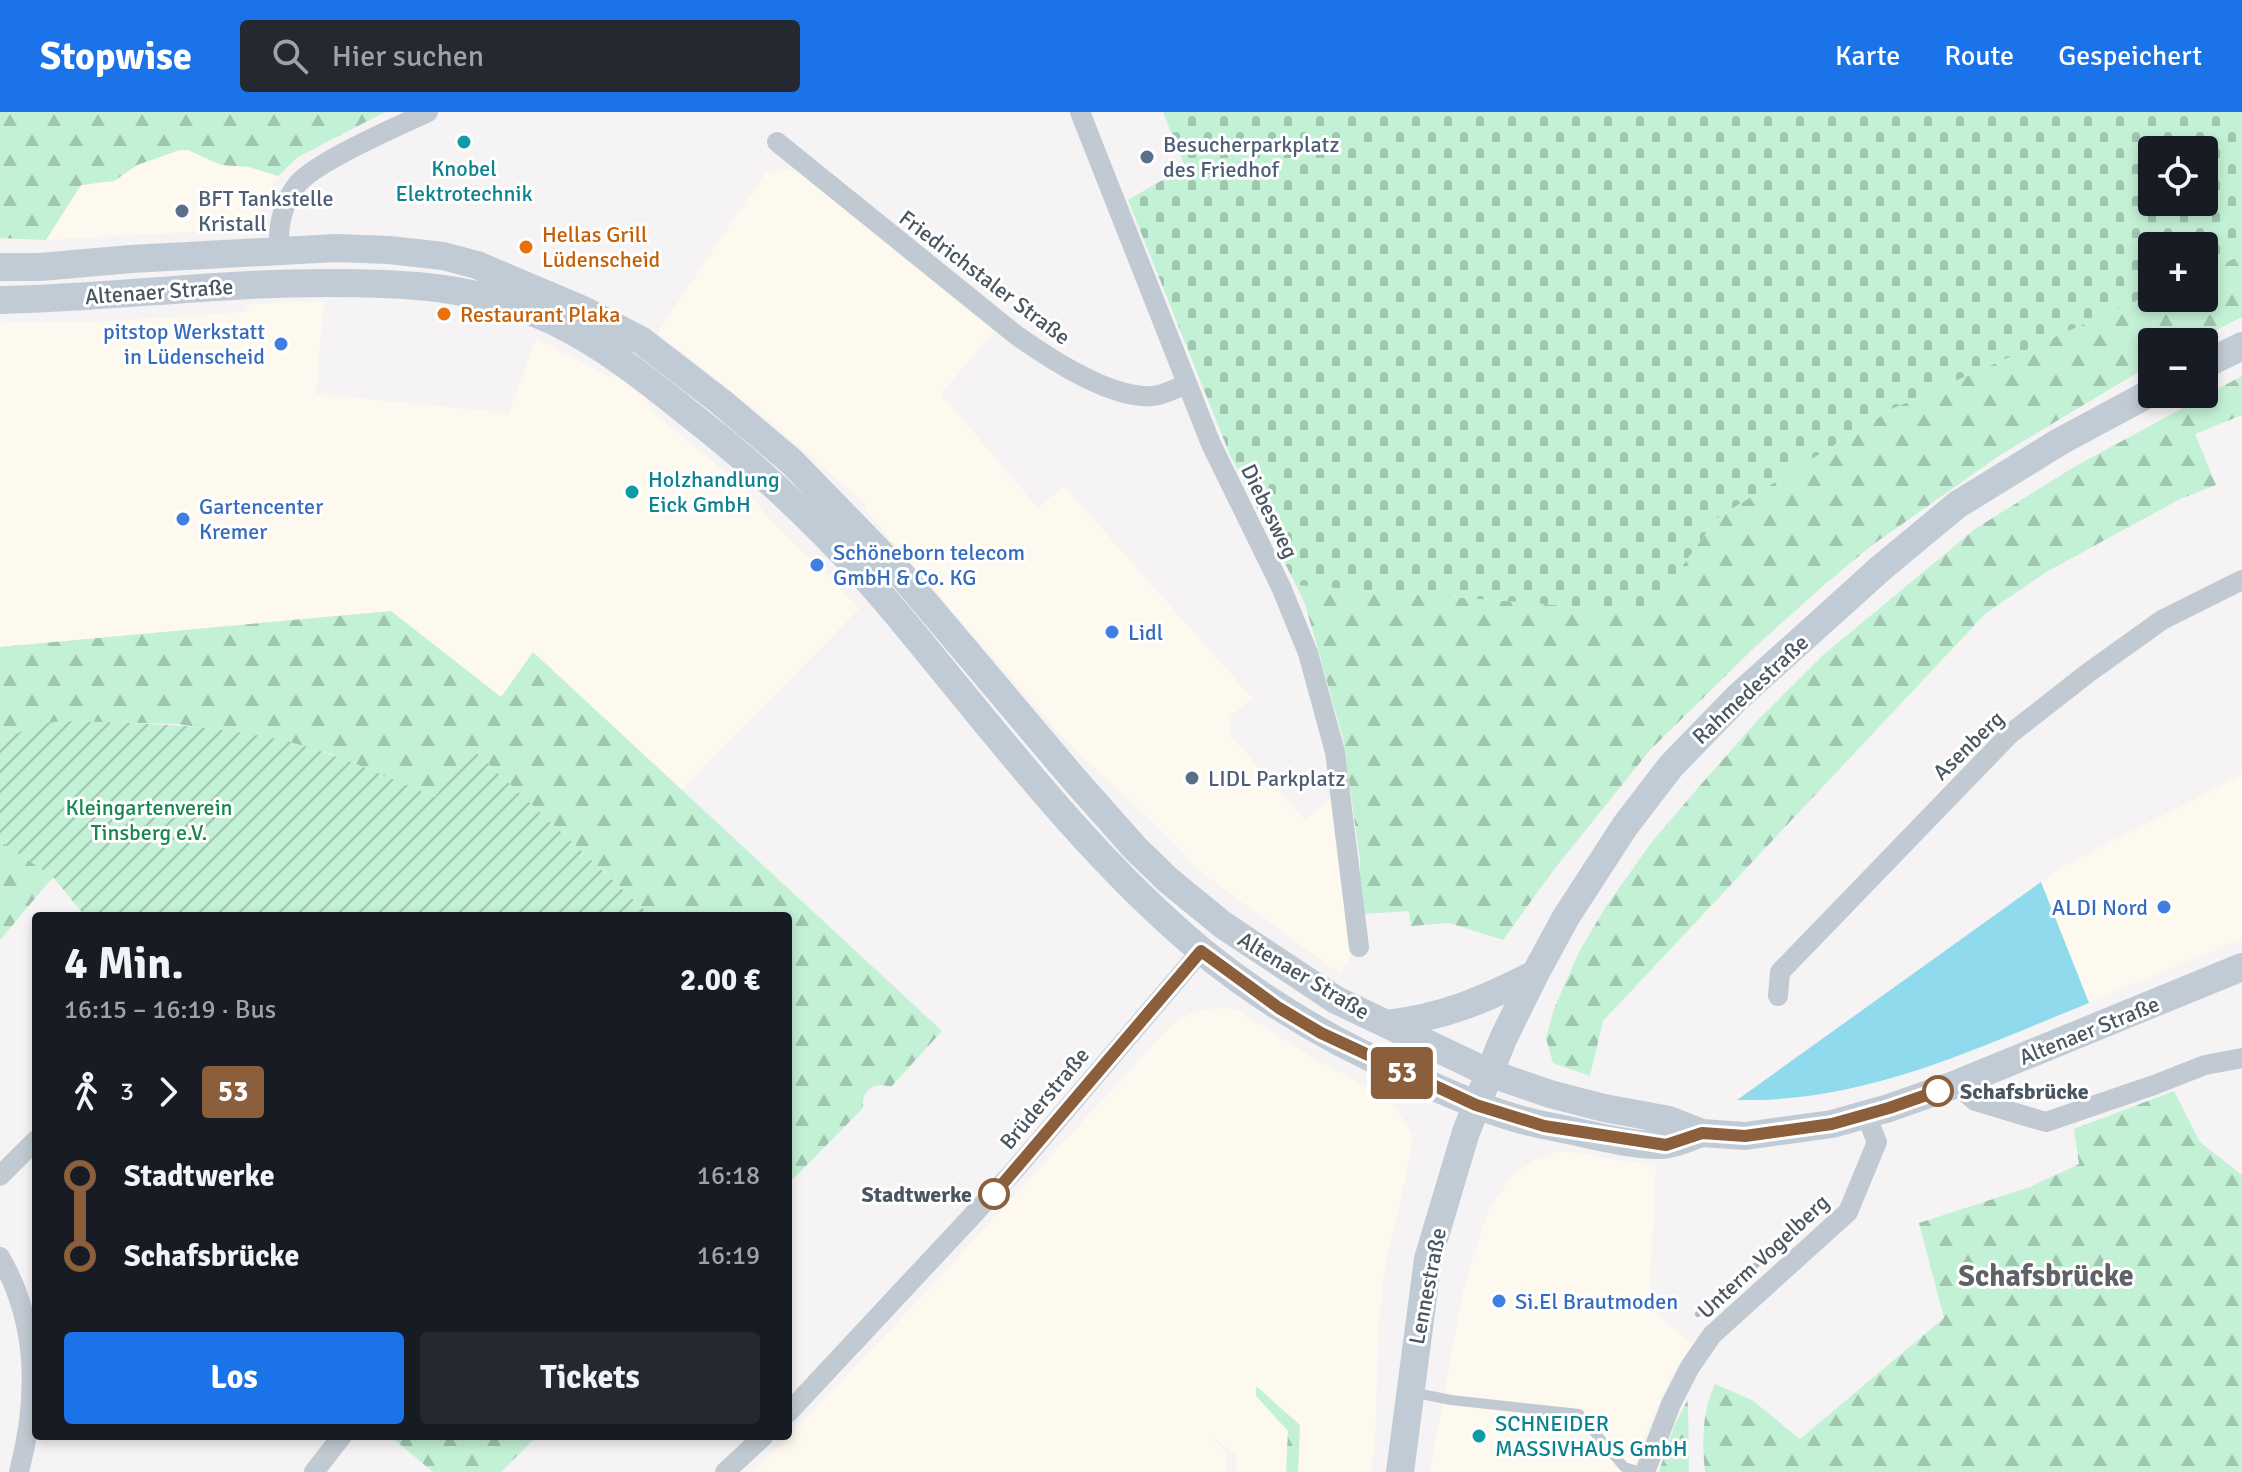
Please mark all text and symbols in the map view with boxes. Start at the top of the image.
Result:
search box [240,20,800,92]
text: Stopwise [40,33,192,80]
icon: search [268,34,312,78]
text: Hier suchen [332,38,484,75]
text: Karte [1835,39,1900,73]
text: Route [1944,39,2014,73]
text: Gespeichert [2058,39,2202,73]
place label: Besucherparkplatz des Friedhof [1163,131,1339,183]
marker: Knobel Elektrotechnik [455,133,473,151]
map controls [2138,136,2218,408]
button: locate [2138,136,2218,216]
marker: Besucherparkplatz des Friedhof [1138,148,1156,166]
place label: Knobel Elektrotechnik [395,155,533,207]
place label: BFT Tankstelle Kristall [198,185,333,237]
marker: BFT Tankstelle Kristall [173,202,191,220]
street label: Friedrichstaler Straße [894,204,1076,351]
place label: Hellas Grill Lüdenscheid [542,221,660,273]
button: + [2138,232,2218,312]
marker: Hellas Grill Lüdenscheid [517,238,535,256]
street label: Altenaer Straße [84,273,234,310]
place label: Restaurant Plaka [460,301,620,328]
marker: Restaurant Plaka [435,305,453,323]
place label: pitstop Werkstatt in Lüdenscheid [103,318,265,370]
button: − [2138,328,2218,408]
marker: pitstop Werkstatt in Lüdenscheid [272,335,290,353]
street label: Diebesweg [1235,460,1304,563]
place label: Holzhandlung Eick GmbH [648,466,780,518]
marker: Holzhandlung Eick GmbH [623,483,641,501]
place label: Gartencenter Kremer [199,493,323,545]
marker: Gartencenter Kremer [174,510,192,528]
place label: Schöneborn telecom GmbH & Co. KG [833,539,1025,591]
marker: Schöneborn telecom GmbH & Co. KG [808,556,826,574]
place label: Lidl [1128,619,1163,646]
marker: Lidl [1103,623,1121,641]
street label: Rahmedestraße [1687,629,1814,750]
street label: Asenberg [1927,705,2009,786]
place label: LIDL Parkplatz [1208,765,1345,792]
marker: LIDL Parkplatz [1183,769,1201,787]
park label: Kleingartenverein Tinsberg e.V. [65,794,233,846]
place label: ALDI Nord [2052,894,2148,921]
marker: ALDI Nord [2155,898,2173,916]
street label: Altenaer Straße [1233,926,1374,1025]
text: 4 Min. [64,937,184,991]
text: 2.00 € [680,962,760,999]
street label: Altenaer Straße [2015,990,2163,1071]
text: 16:15 – 16:19 · Bus [64,994,276,1026]
street label: Brüderstraße [994,1042,1095,1155]
line badge: 53 [1366,1047,1438,1099]
text: 53 [1387,1056,1417,1090]
icon: walk [64,1070,108,1114]
icon: forward [146,1070,190,1114]
text: 53 [218,1075,248,1109]
text: 3 [120,1076,134,1108]
marker: Schafsbrücke [1923,1076,1953,1106]
place label: Schafsbrücke [1960,1078,2089,1105]
text: Stadtwerke [124,1158,275,1195]
text: 16:18 [697,1160,760,1192]
marker: Stadtwerke [979,1179,1009,1209]
place label: Stadtwerke [862,1181,972,1208]
street label: Unterm Vogelberg [1692,1189,1835,1324]
street label: Lennestraße [1403,1226,1452,1347]
text: Schafsbrücke [124,1238,299,1275]
text: 16:19 [697,1240,760,1272]
district label: Schafsbrücke [1958,1258,2134,1295]
place label: Si.El Brautmoden [1515,1288,1678,1315]
marker: Si.El Brautmoden [1490,1292,1508,1310]
button: Los [64,1332,404,1424]
button: Tickets [420,1332,760,1424]
place label: SCHNEIDER MASSIVHAUS GmbH [1495,1410,1688,1462]
marker: SCHNEIDER MASSIVHAUS GmbH [1470,1427,1488,1445]

